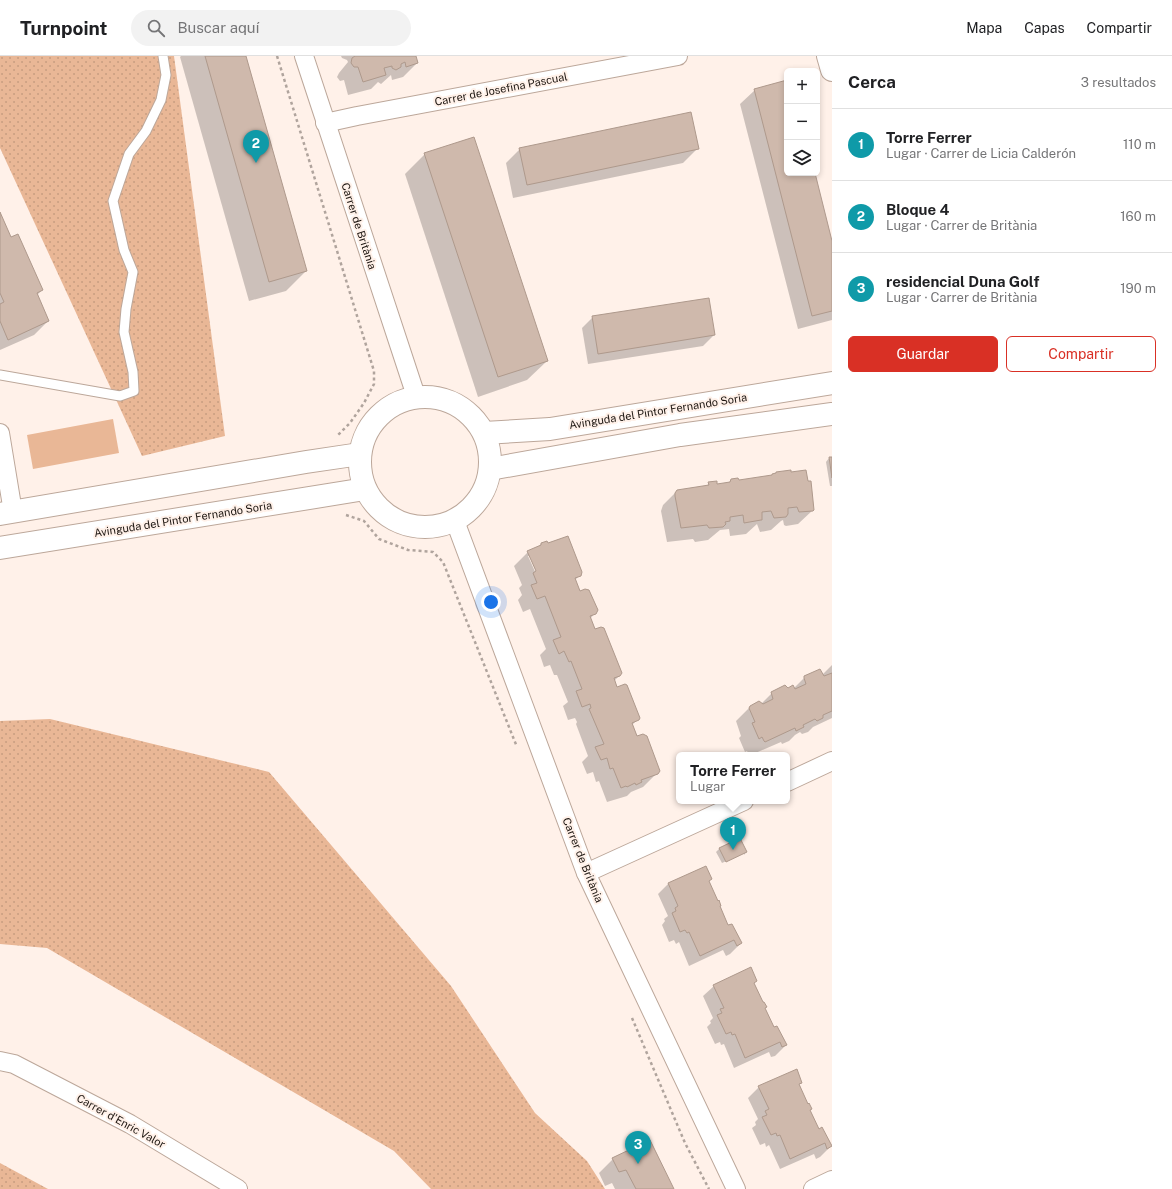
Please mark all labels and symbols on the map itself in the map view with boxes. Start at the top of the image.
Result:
street label: Carrer de Josefina Pascual [434,70,568,108]
pin: 2 [243,130,269,163]
street label: Carrer de Britània [339,181,379,271]
street label: Avinguda del Pintor Fernando Soria [568,391,748,431]
street label: Avinguda del Pintor Fernando Soria [93,499,273,539]
your location [481,592,501,612]
street label: Carrer de Britània [560,816,606,904]
pin: 1 [720,817,746,850]
street label: Carrer d'Enric Valor [75,1092,167,1150]
pin: 3 [625,1131,651,1164]

